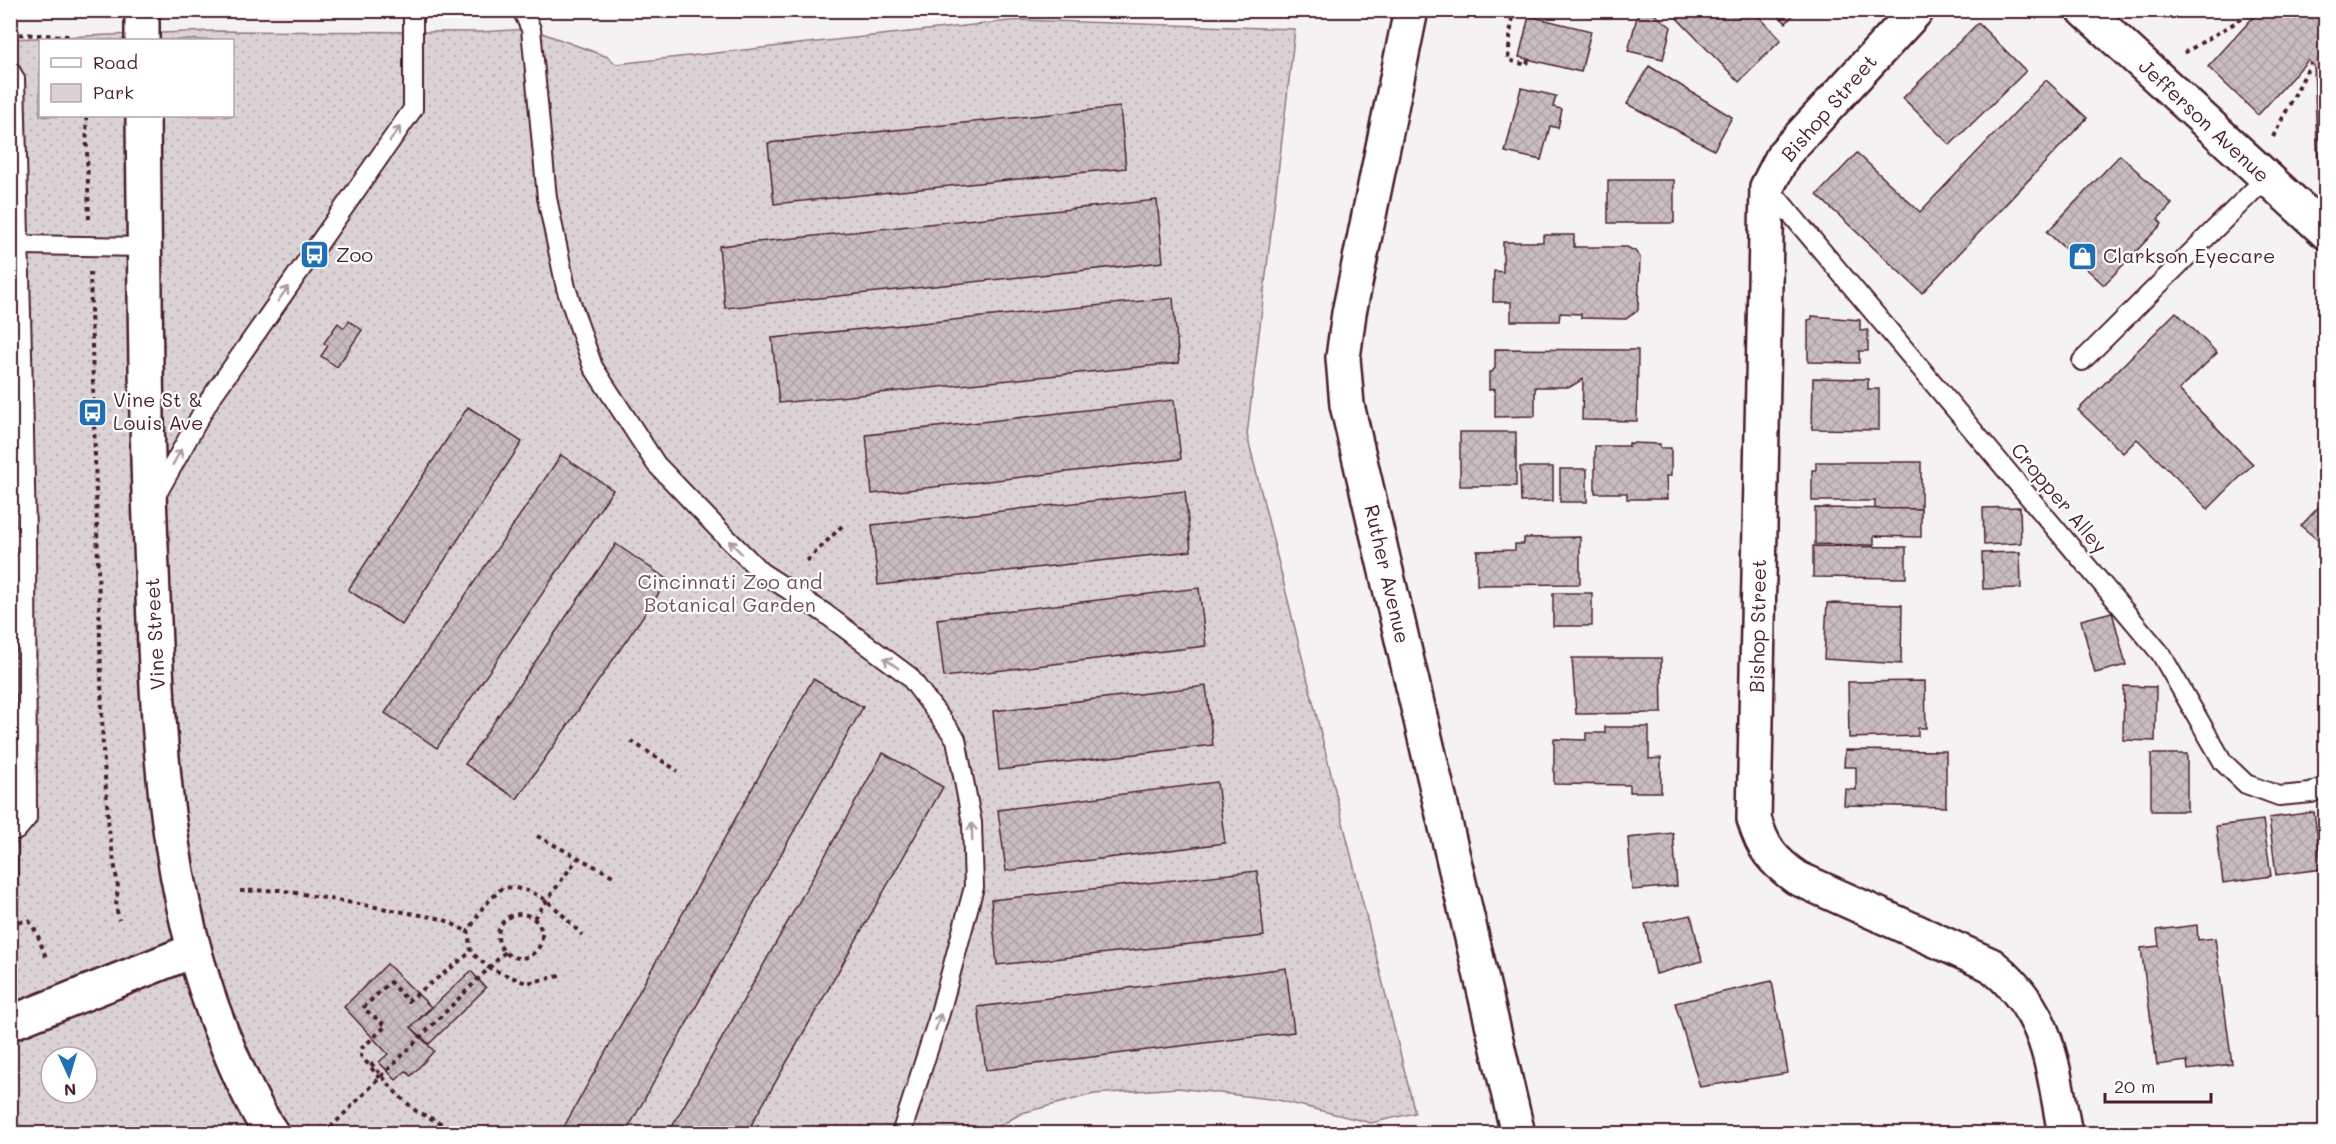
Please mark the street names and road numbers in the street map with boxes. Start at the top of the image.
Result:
street label: Bishop Street [1775,48,1882,166]
street label: Jefferson Avenue [2134,53,2276,188]
street label: Cropper Alley [2006,437,2114,558]
street label: Ruther Avenue [1359,502,1417,646]
street label: Bishop Street [1743,559,1771,693]
street label: Vine Street [138,577,170,691]

